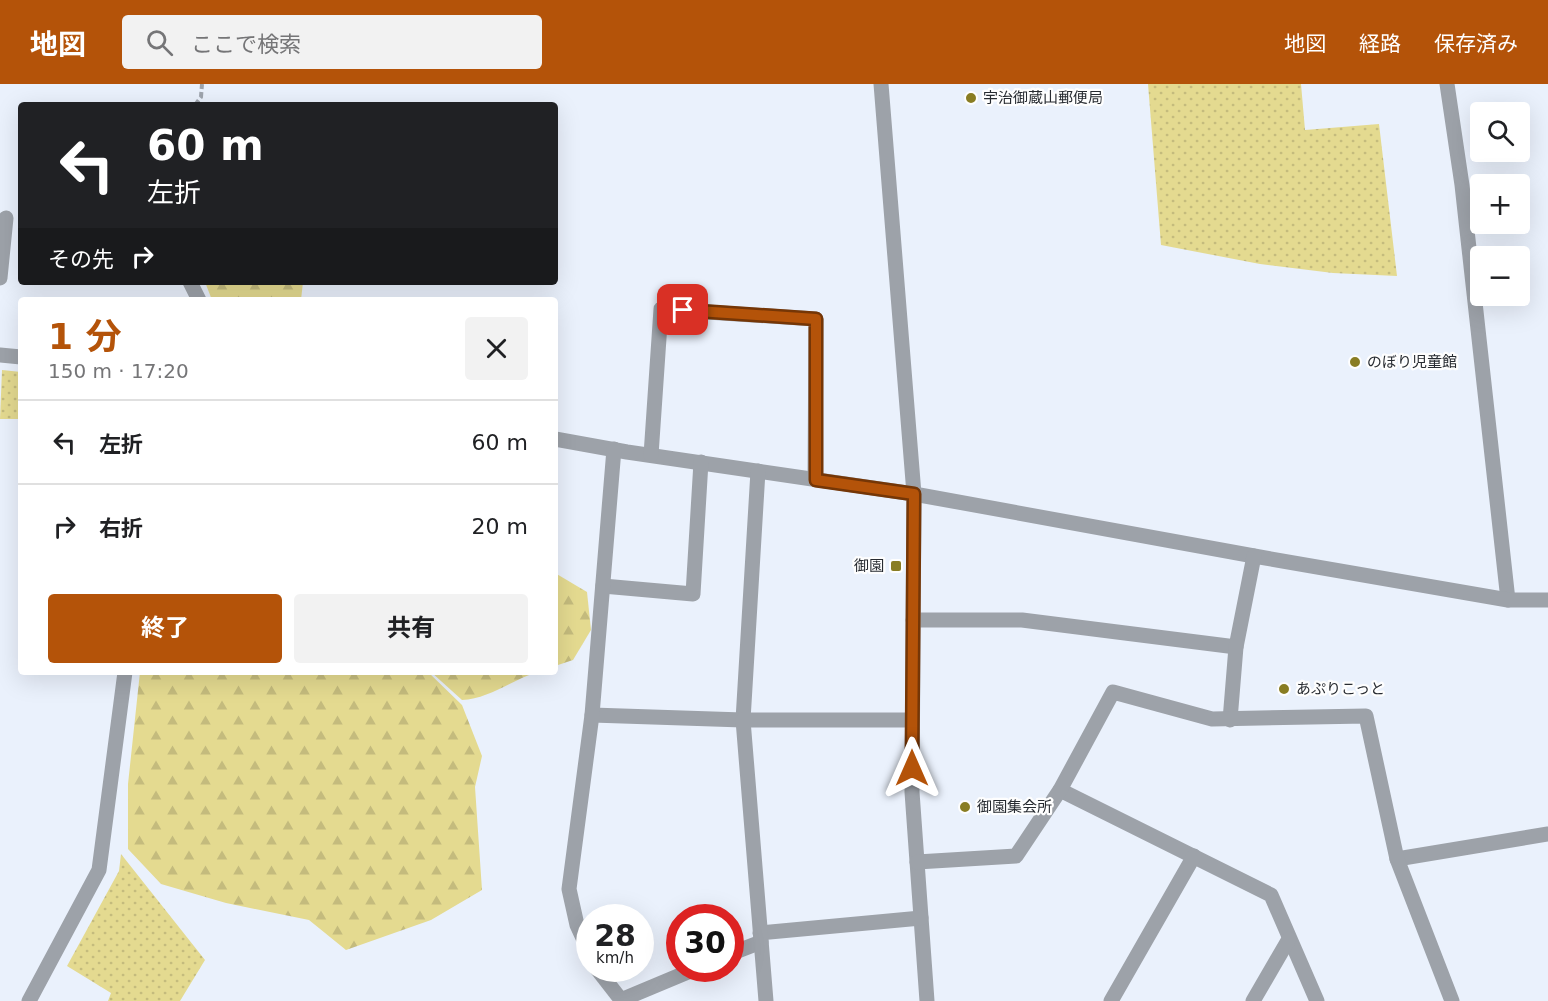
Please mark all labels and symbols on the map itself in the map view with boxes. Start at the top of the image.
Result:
place label: 宇治御蔵山郵便局 [983,89,1103,107]
marker: 宇治御蔵山郵便局 [964,91,978,105]
pin [657,284,708,335]
place label: のぼり児童館 [1367,353,1457,371]
marker: のぼり児童館 [1348,355,1362,369]
place label: 御園 [854,557,884,575]
marker: 御園 [889,559,903,573]
place label: あぷりこっと [1296,680,1385,698]
marker: あぷりこっと [1277,682,1291,696]
position arrow [880,736,944,800]
place label: 御園集会所 [977,798,1052,816]
marker: 御園集会所 [958,800,972,814]
speed limit sign: 30 [666,904,744,982]

